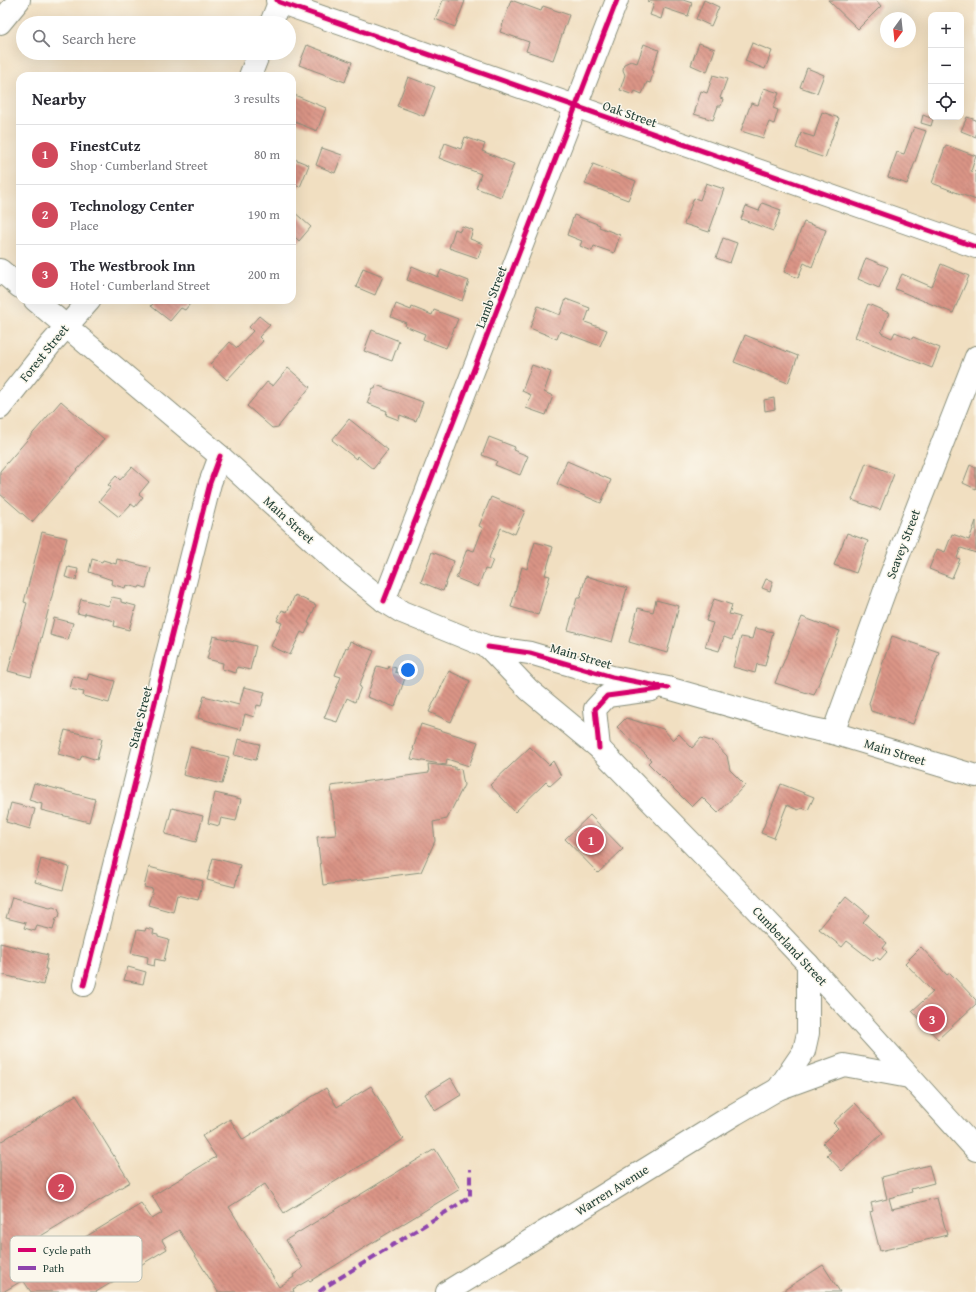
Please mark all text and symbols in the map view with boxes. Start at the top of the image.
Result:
north arrow [880,12,916,48]
map controls [928,12,964,120]
button: + [928,12,964,48]
search box [16,16,296,60]
icon: search [30,27,52,49]
text: Search here [62,28,136,49]
button: − [928,48,964,84]
button: locate [928,84,964,120]
text: Nearby [32,86,86,111]
text: 3 results [234,89,280,108]
street label: Oak Street [600,96,660,132]
text: FinestCutz [70,135,141,156]
text: 1 [42,145,48,164]
text: 80 m [254,145,280,164]
text: Shop · Cumberland Street [70,156,208,175]
text: Technology Center [70,195,194,216]
text: 2 [42,205,48,224]
text: 190 m [248,205,280,224]
text: Place [70,216,99,235]
text: The Westbrook Inn [70,255,195,276]
street label: Lamb Street [470,263,512,331]
text: 3 [42,265,48,284]
text: 200 m [248,265,280,284]
text: Hotel · Cumberland Street [70,276,210,295]
street label: Forest Street [15,320,73,386]
street label: Main Street [259,492,319,549]
street label: Seavey Street [881,506,925,581]
street label: Main Street [548,638,615,674]
your location [398,660,418,680]
street label: State Street [123,683,157,750]
street label: Main Street [862,734,929,770]
pin: 1 [578,825,604,855]
street label: Cumberland Street [748,902,832,990]
pin: 3 [919,1004,945,1034]
street label: Warren Avenue [572,1160,652,1220]
pin: 2 [48,1172,74,1202]
legend [10,1236,142,1282]
text: Cycle path [43,1242,92,1258]
text: Path [43,1260,65,1276]

